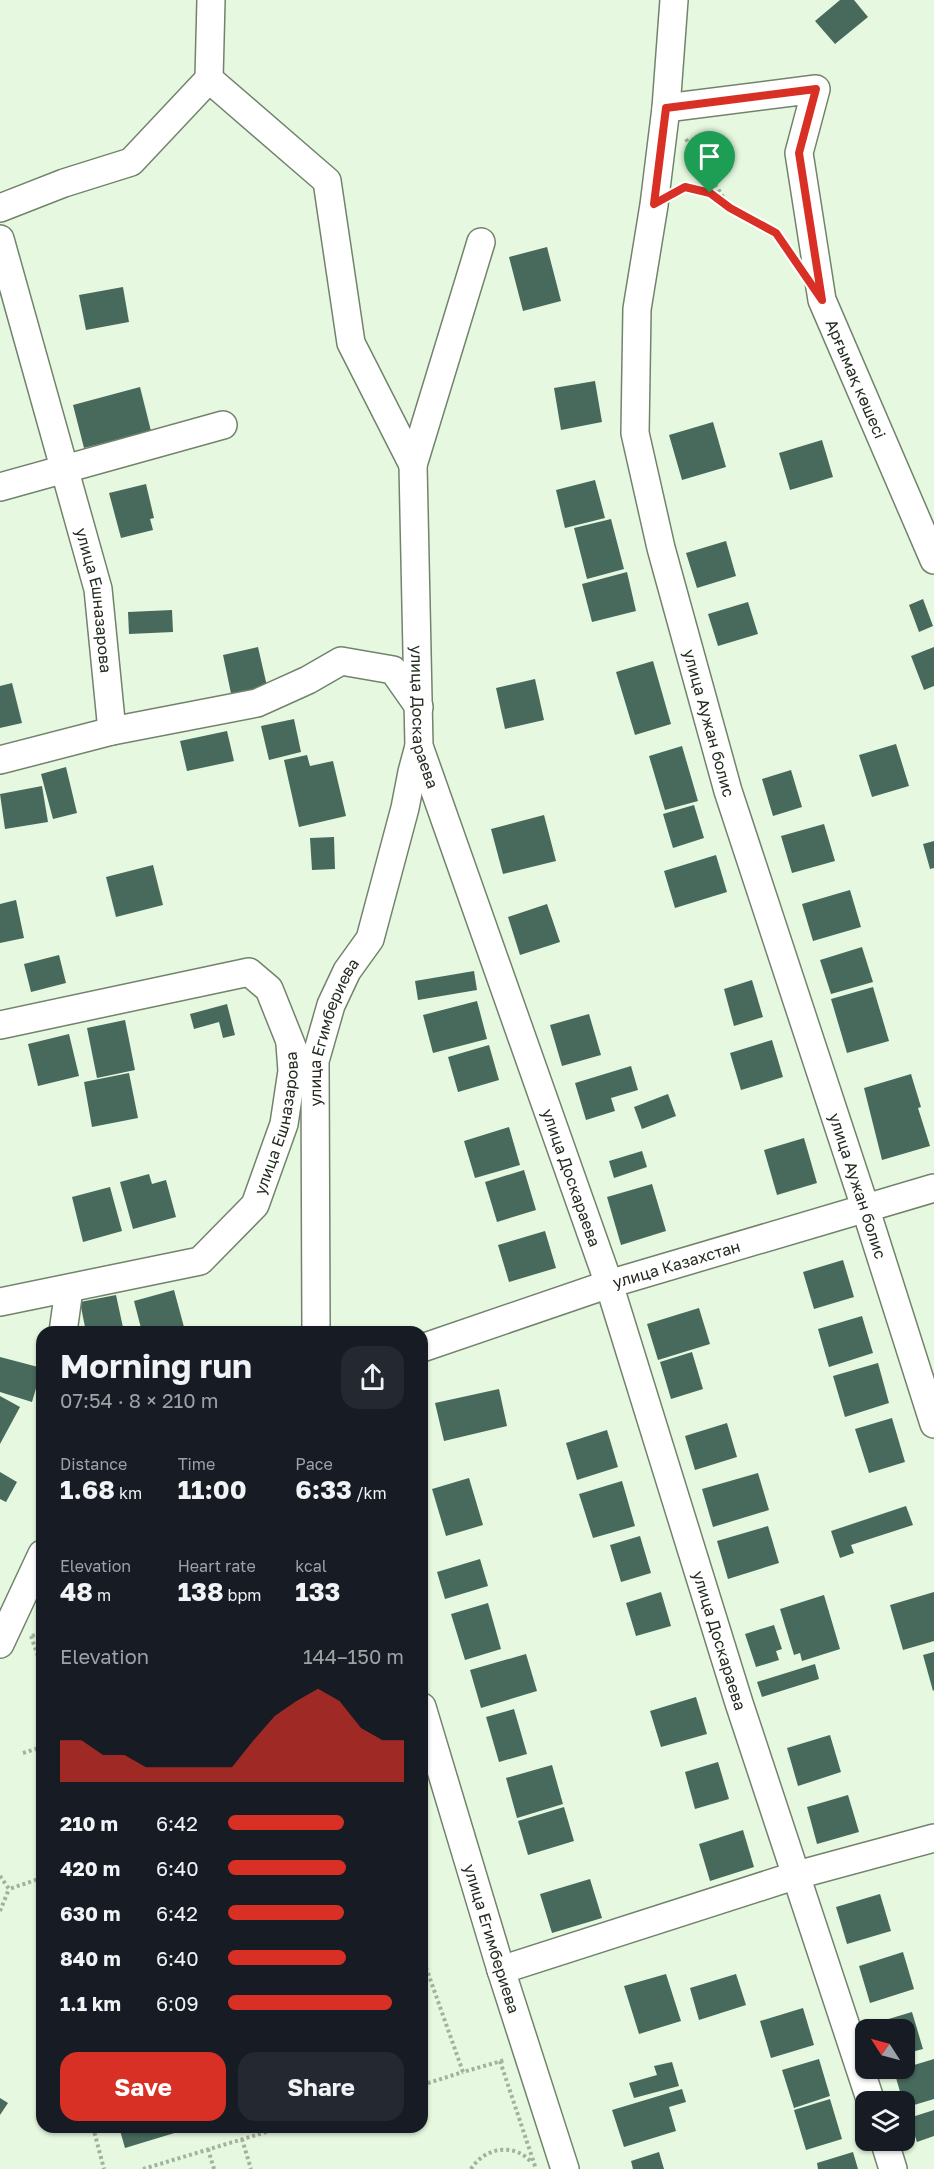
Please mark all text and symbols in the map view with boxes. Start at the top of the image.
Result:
pin [684,131,735,193]
icon: arrive [693,140,726,173]
street label: Арғымақ көшесі [821,316,890,441]
street label: улица Ешназарова [71,525,116,674]
street label: улица Доскараева [407,645,443,791]
street label: улица Аужан болис [679,647,739,800]
street label: улица Егимбериева [305,954,363,1107]
street label: улица Ешназарова [249,1051,302,1197]
street label: улица Доскараева [538,1106,605,1249]
street label: улица Аужан болис [825,1110,891,1261]
street label: улица Казахстан [610,1236,743,1292]
text: Morning run [60,1346,252,1385]
button: share [341,1346,404,1409]
text: 07:54 · 8 × 210 m [60,1388,218,1412]
text: Distance [60,1454,127,1474]
text: Time [178,1454,215,1474]
text: Pace [295,1454,333,1474]
text: 1.68 [60,1474,115,1505]
text: 11:00 [178,1474,247,1505]
text: 6:33 [295,1474,352,1505]
text: km [115,1483,142,1503]
text: /km [352,1483,387,1503]
text: Elevation [60,1556,131,1576]
text: Heart rate [178,1556,256,1576]
text: kcal [295,1556,327,1576]
street label: улица Доскараева [689,1568,751,1713]
text: 48 [60,1576,93,1607]
text: 138 [178,1576,224,1607]
text: 133 [295,1576,340,1607]
text: m [93,1585,111,1605]
text: bpm [224,1585,261,1605]
text: Elevation [60,1644,149,1668]
text: 144–150 m [303,1644,404,1668]
text: 210 m [60,1811,118,1835]
text: 6:42 [156,1811,198,1835]
text: 420 m [60,1856,120,1880]
text: 6:40 [156,1856,199,1880]
street label: улица Егимбериева [460,1862,524,2016]
text: 630 m [60,1901,120,1925]
text: 6:42 [156,1901,198,1925]
text: 840 m [60,1946,121,1970]
text: 6:40 [156,1946,199,1970]
text: 1.1 km [60,1991,121,2015]
text: 6:09 [156,1991,199,2015]
north arrow [855,2019,915,2079]
map controls [855,2019,915,2151]
button: Save [60,2052,226,2121]
button: Share [238,2052,404,2121]
button: layers [855,2091,915,2151]

